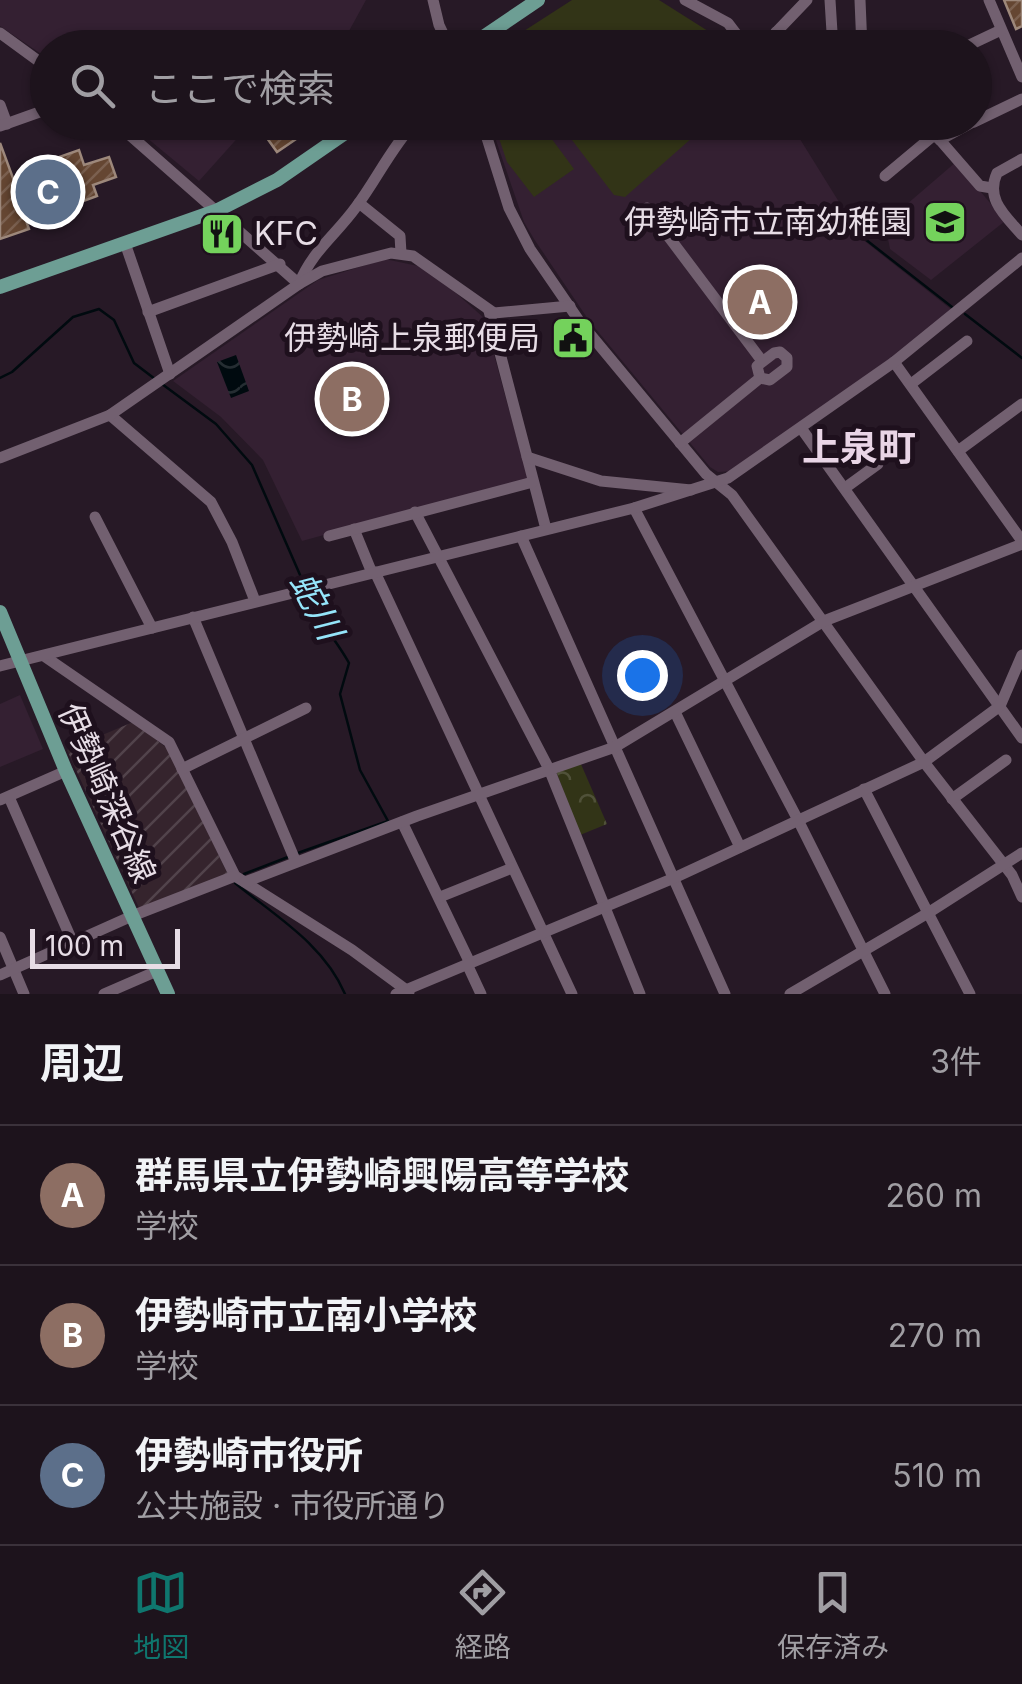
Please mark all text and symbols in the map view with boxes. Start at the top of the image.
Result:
search box [30,30,992,140]
icon: search [65,58,120,113]
text: ここで検索 [145,65,335,111]
pin: C [15,154,80,230]
school or university icon: 伊勢崎市立南幼稚園 [922,199,968,245]
place label: 伊勢崎市立南幼稚園 [624,202,912,241]
restaurant icon: KFC [199,211,245,257]
place label: KFC [254,214,318,253]
pin: A [728,264,792,340]
public building icon: 伊勢崎上泉郵便局 [550,315,596,361]
place label: 伊勢崎上泉郵便局 [284,318,540,357]
pin: B [320,362,384,436]
district label: 上泉町 [802,424,916,470]
water label: 蛇川 [282,565,354,650]
your location [617,650,668,701]
street label: 伊勢崎深谷線 [51,697,164,888]
scale bar [30,924,180,968]
text: 100 m [45,929,124,963]
text: 周辺 [40,1037,124,1088]
text: 3件 [930,1042,982,1081]
text: 群馬県立伊勢崎興陽高等学校 [135,1152,629,1198]
text: A [61,1176,84,1215]
text: 260 m [885,1176,982,1215]
text: 学校 [135,1206,199,1245]
text: 伊勢崎市立南小学校 [135,1292,477,1338]
text: B [62,1316,83,1355]
text: 270 m [888,1316,982,1355]
text: 学校 [135,1346,199,1385]
text: 伊勢崎市役所 [135,1432,363,1478]
text: C [61,1456,84,1495]
text: 510 m [892,1456,982,1495]
text: 公共施設 · 市役所通り [135,1486,450,1525]
tab: 地図 [133,1565,189,1665]
tab: 経路 [455,1565,511,1665]
tab: 保存済み [777,1565,889,1665]

